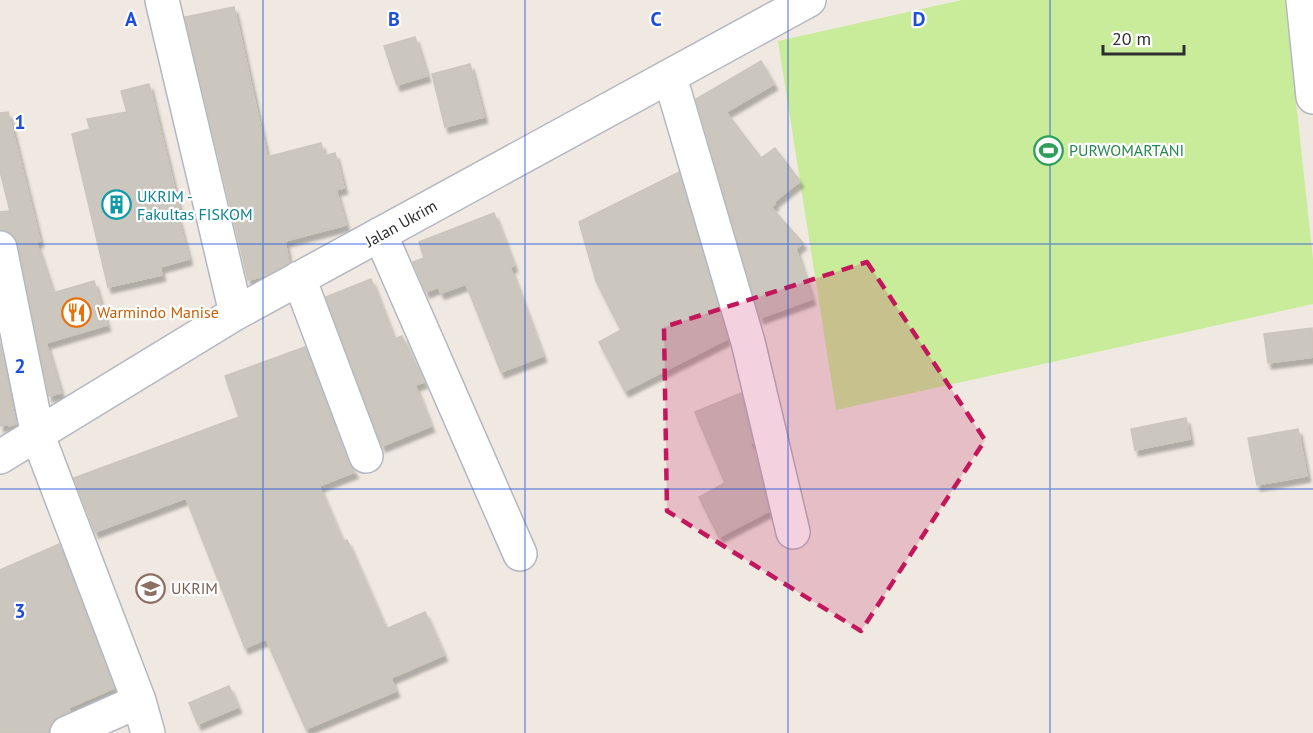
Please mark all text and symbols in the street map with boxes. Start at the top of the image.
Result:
text: A [125,6,138,32]
text: B [388,6,400,32]
text: C [650,6,662,32]
text: D [913,6,926,32]
scale bar [1103,18,1184,56]
text: 20 m [1112,27,1151,50]
text: 1 [14,109,26,135]
sports icon: PURWOMARTANI [1032,134,1064,166]
place label: PURWOMARTANI [1069,140,1184,160]
place label: UKRIM - Fakultas FISKOM [137,186,253,224]
building icon: UKRIM - Fakultas FISKOM [100,189,132,221]
street label: Jalan Ukrim [361,195,440,251]
restaurant icon: Warmindo Manise [60,296,92,328]
place label: Warmindo Manise [97,302,219,322]
text: 2 [14,353,26,379]
school or university icon: UKRIM [134,572,166,604]
place label: UKRIM [171,578,218,598]
text: 3 [14,598,26,624]

